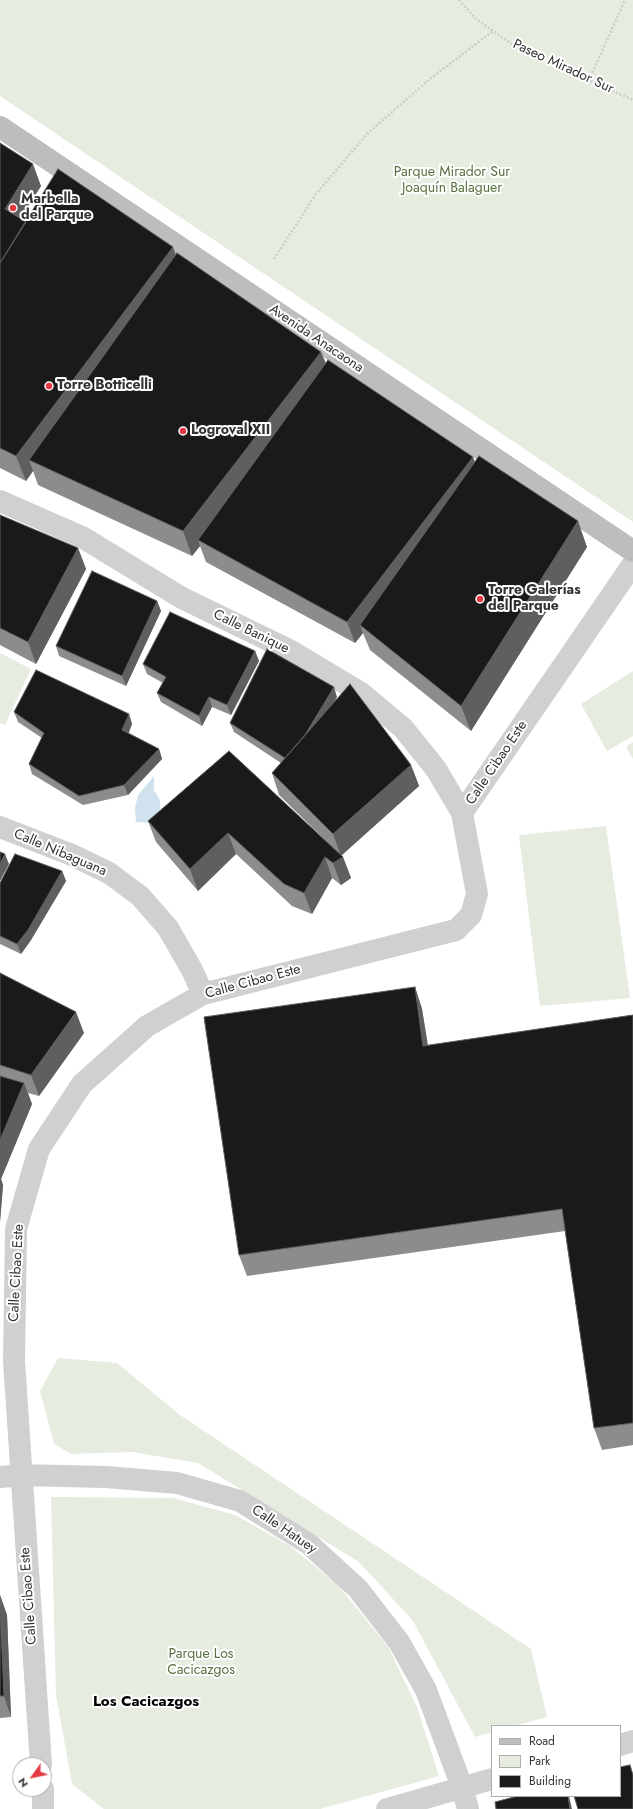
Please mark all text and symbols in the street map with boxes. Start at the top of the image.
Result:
street label: Paseo Mirador Sur [510,36,616,98]
park label: Parque Mirador Sur Joaquín Balaguer [394,165,510,198]
place label: Marbella del Parque [21,192,92,224]
marker: Marbella del Parque [8,203,18,213]
street label: Avenida Anacaona [266,301,366,377]
place label: Torre Botticelli [57,378,152,394]
marker: Torre Botticelli [44,381,54,391]
place label: Logroval XII [191,423,270,439]
marker: Logroval XII [178,426,188,436]
place label: Torre Galerías del Parque [488,583,581,616]
marker: Torre Galerías del Parque [475,594,485,604]
street label: Calle Banique [210,606,292,658]
street label: Calle Cibao Este [463,718,531,808]
street label: Calle Nibaguana [11,826,109,880]
street label: Calle Cibao Este [204,961,302,1003]
street label: Calle Cibao Este [6,1224,28,1322]
street label: Calle Hatuey [248,1502,320,1558]
street label: Calle Cibao Este [17,1547,41,1645]
park label: Parque Los Cacicazgos [167,1647,235,1680]
district label: Los Cacicazgos [93,1693,199,1711]
legend [491,1725,621,1797]
text: Road [529,1732,555,1750]
text: Park [529,1752,550,1770]
north arrow [12,1757,52,1797]
text: Building [529,1772,571,1790]
text: N [14,1775,32,1791]

